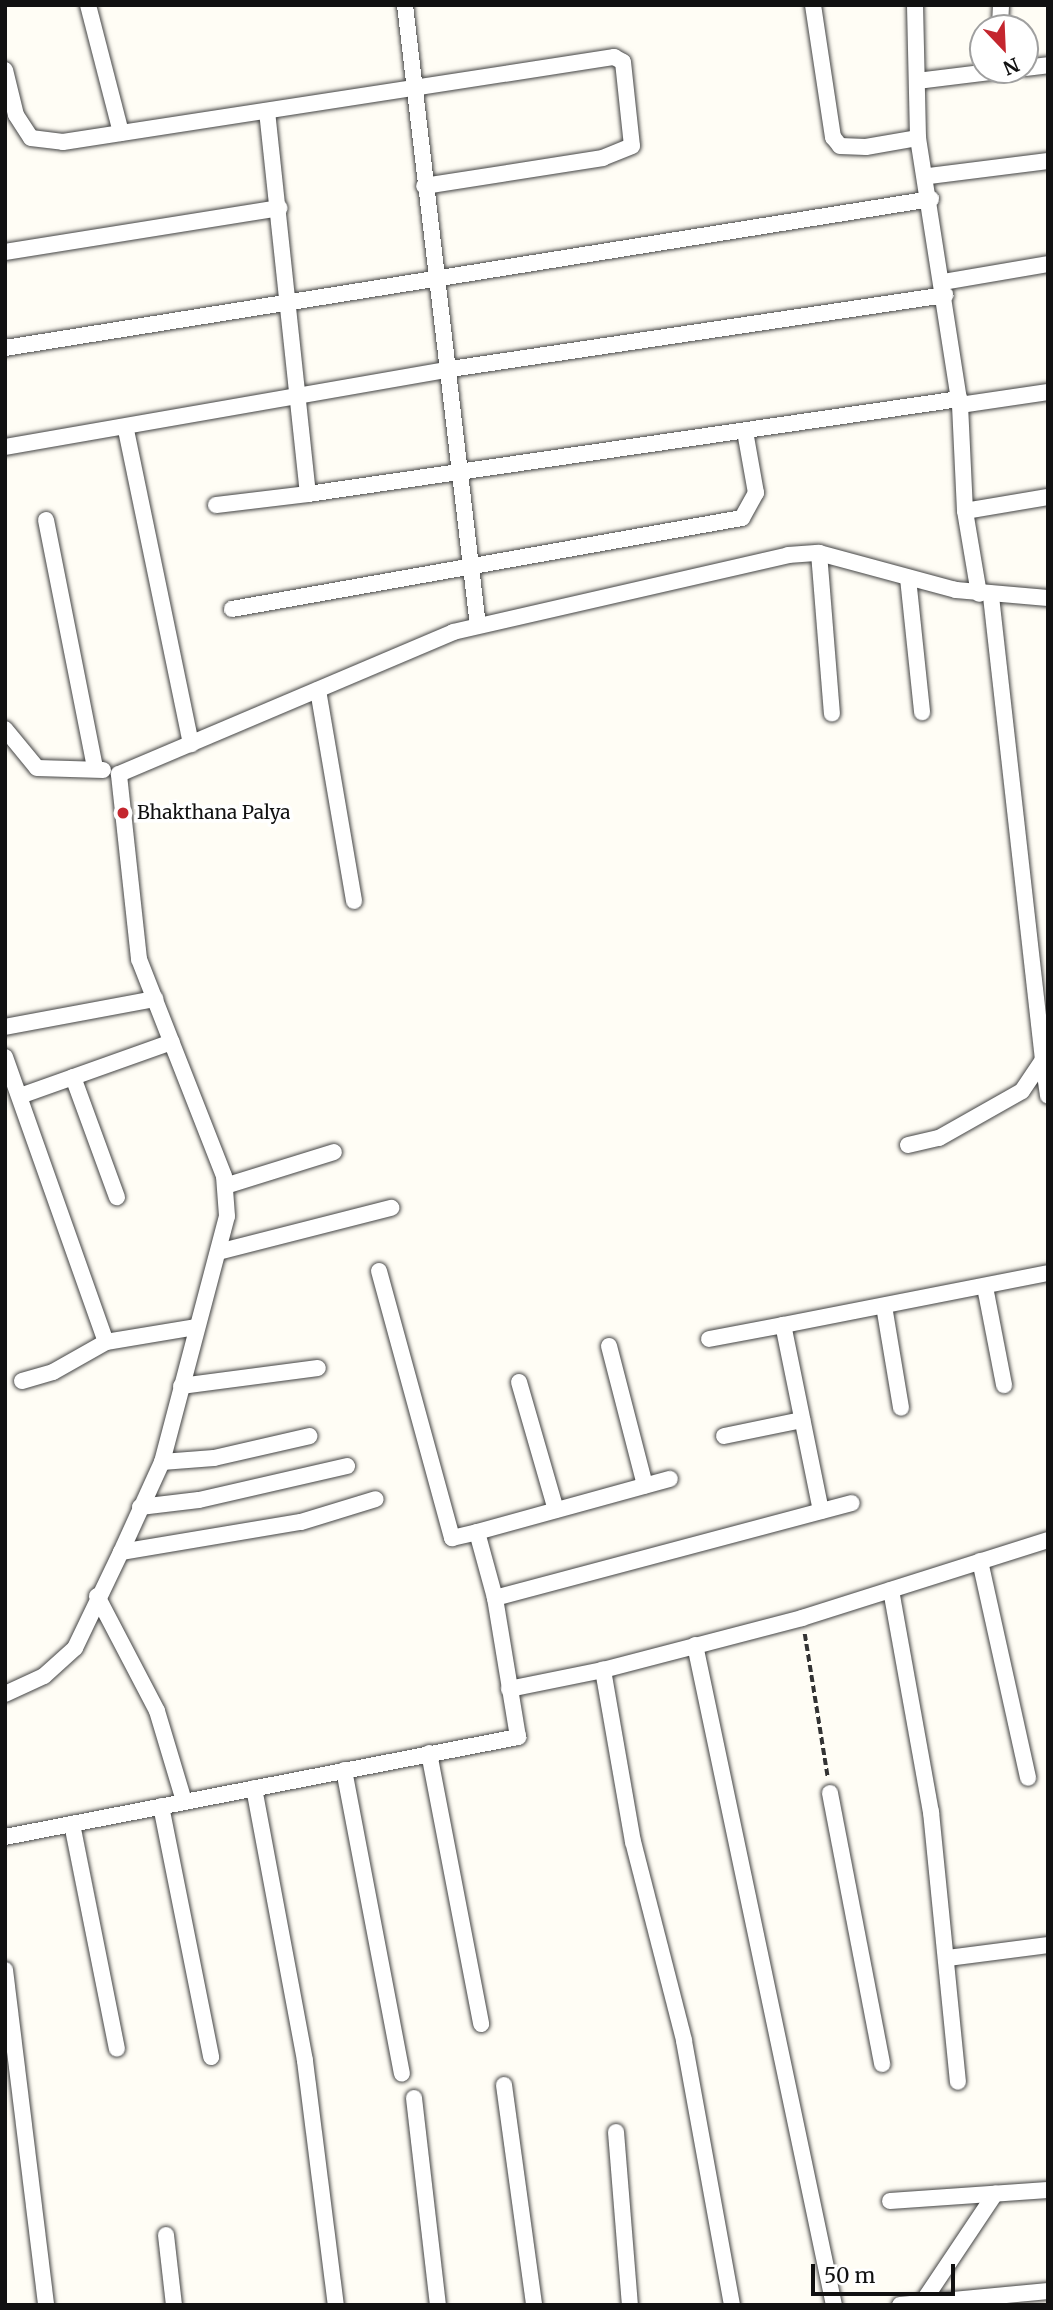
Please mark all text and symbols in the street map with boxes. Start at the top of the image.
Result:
north arrow [969,14,1039,84]
text: N [1000,53,1023,80]
place label: Bhakthana Palya [137,802,291,824]
marker: Bhakthana Palya [115,805,131,821]
scale bar [815,2250,958,2294]
text: 50 m [824,2262,875,2289]

